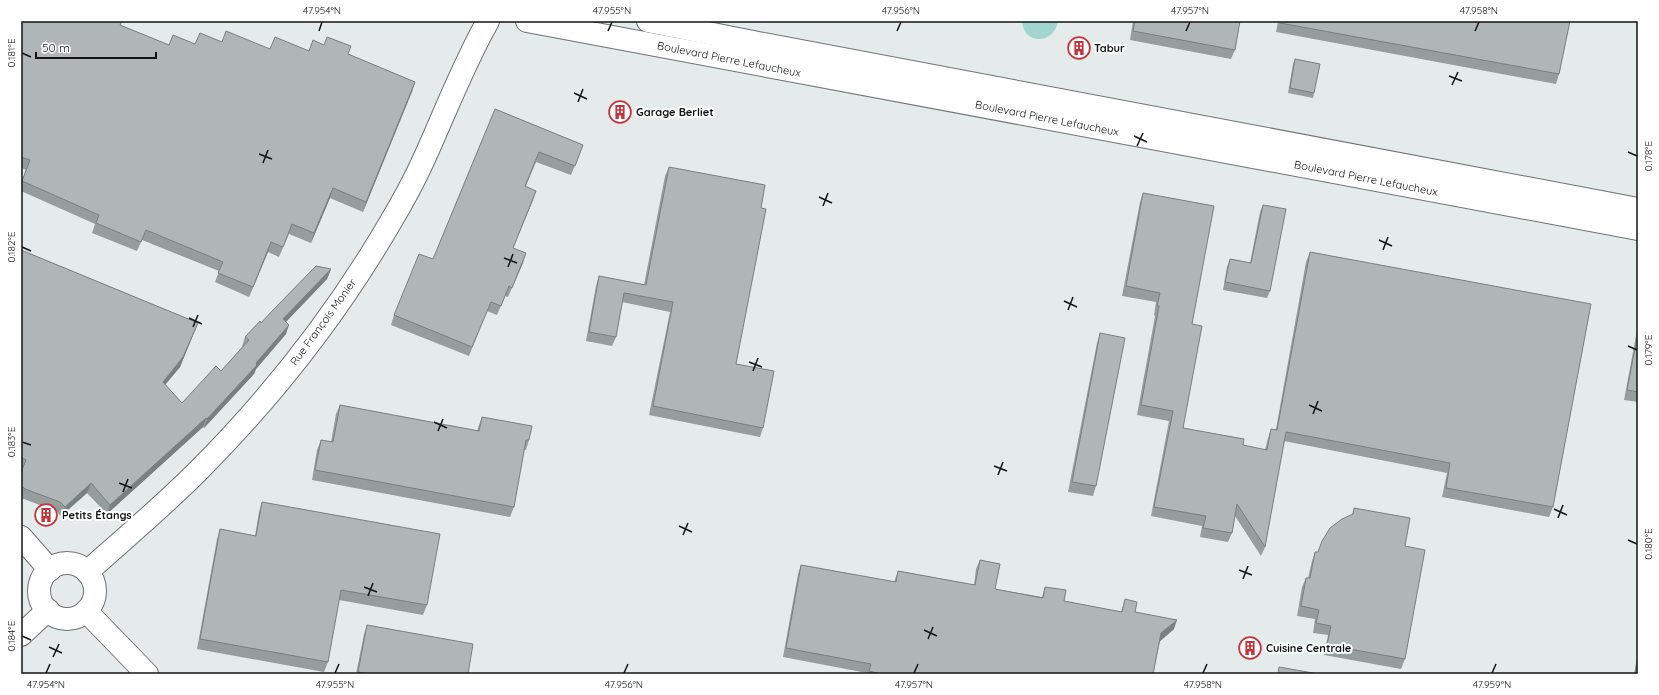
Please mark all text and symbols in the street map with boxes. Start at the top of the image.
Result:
text: 47.954°N [303,4,341,17]
text: 47.955°N [593,4,631,17]
text: 47.956°N [882,4,920,17]
text: 47.957°N [1171,4,1209,17]
text: 47.958°N [1460,4,1498,17]
scale bar [36,34,156,60]
building icon: Tabur [1066,35,1092,61]
text: 0.181°E [5,38,18,68]
street label: Boulevard Pierre Lefaucheux [656,38,802,80]
text: 50 m [42,40,70,55]
place label: Tabur [1094,41,1125,55]
street label: Boulevard Pierre Lefaucheux [974,97,1120,139]
building icon: Garage Berliet [607,99,633,125]
place label: Garage Berliet [636,105,714,119]
text: 0.178°E [1642,140,1655,171]
street label: Boulevard Pierre Lefaucheux [1293,157,1439,199]
text: 0.182°E [5,231,18,262]
street label: Rue François Monier [287,275,360,368]
text: 0.179°E [1642,334,1655,365]
text: 0.183°E [5,426,18,457]
building icon: Petits Étangs [33,502,59,528]
place label: Petits Étangs [62,508,132,522]
text: 0.180°E [1642,528,1655,560]
text: 0.184°E [5,620,18,651]
building icon: Cuisine Centrale [1237,635,1263,661]
place label: Cuisine Centrale [1266,641,1352,655]
text: 47.954°N [27,678,65,691]
text: 47.955°N [316,678,354,691]
text: 47.956°N [605,678,643,691]
text: 47.957°N [895,678,933,691]
text: 47.958°N [1184,678,1222,691]
text: 47.959°N [1473,678,1511,691]

